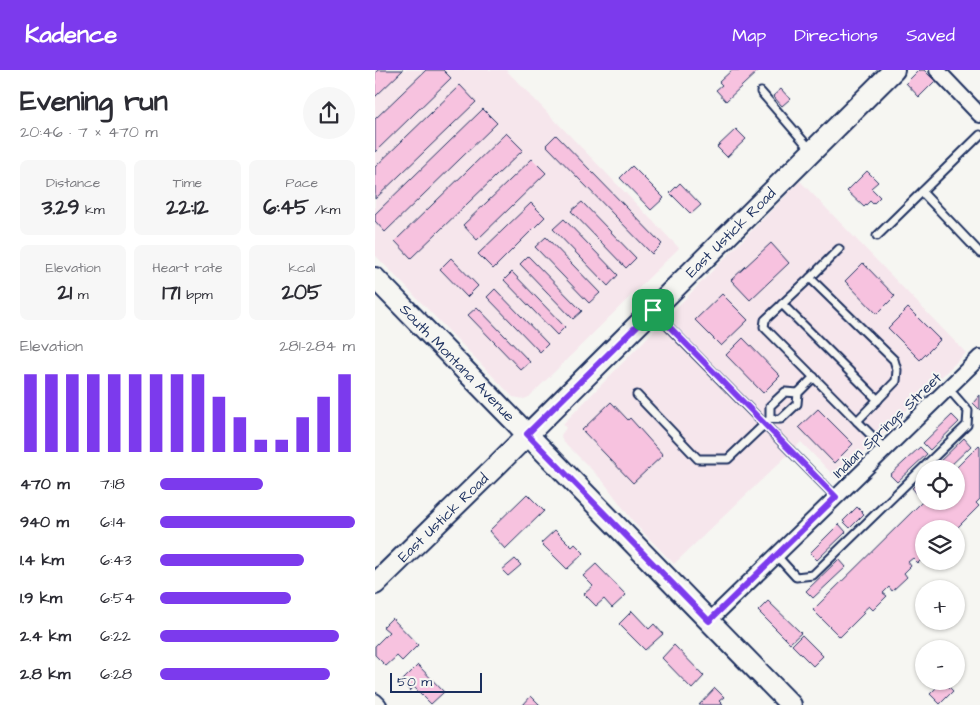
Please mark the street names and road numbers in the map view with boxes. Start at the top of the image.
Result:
street label: East Ustick Road [681,183,781,283]
street label: South Montana Avenue [395,299,519,427]
street label: Indian Springs Street [828,368,947,484]
street label: East Ustick Road [393,469,494,567]

